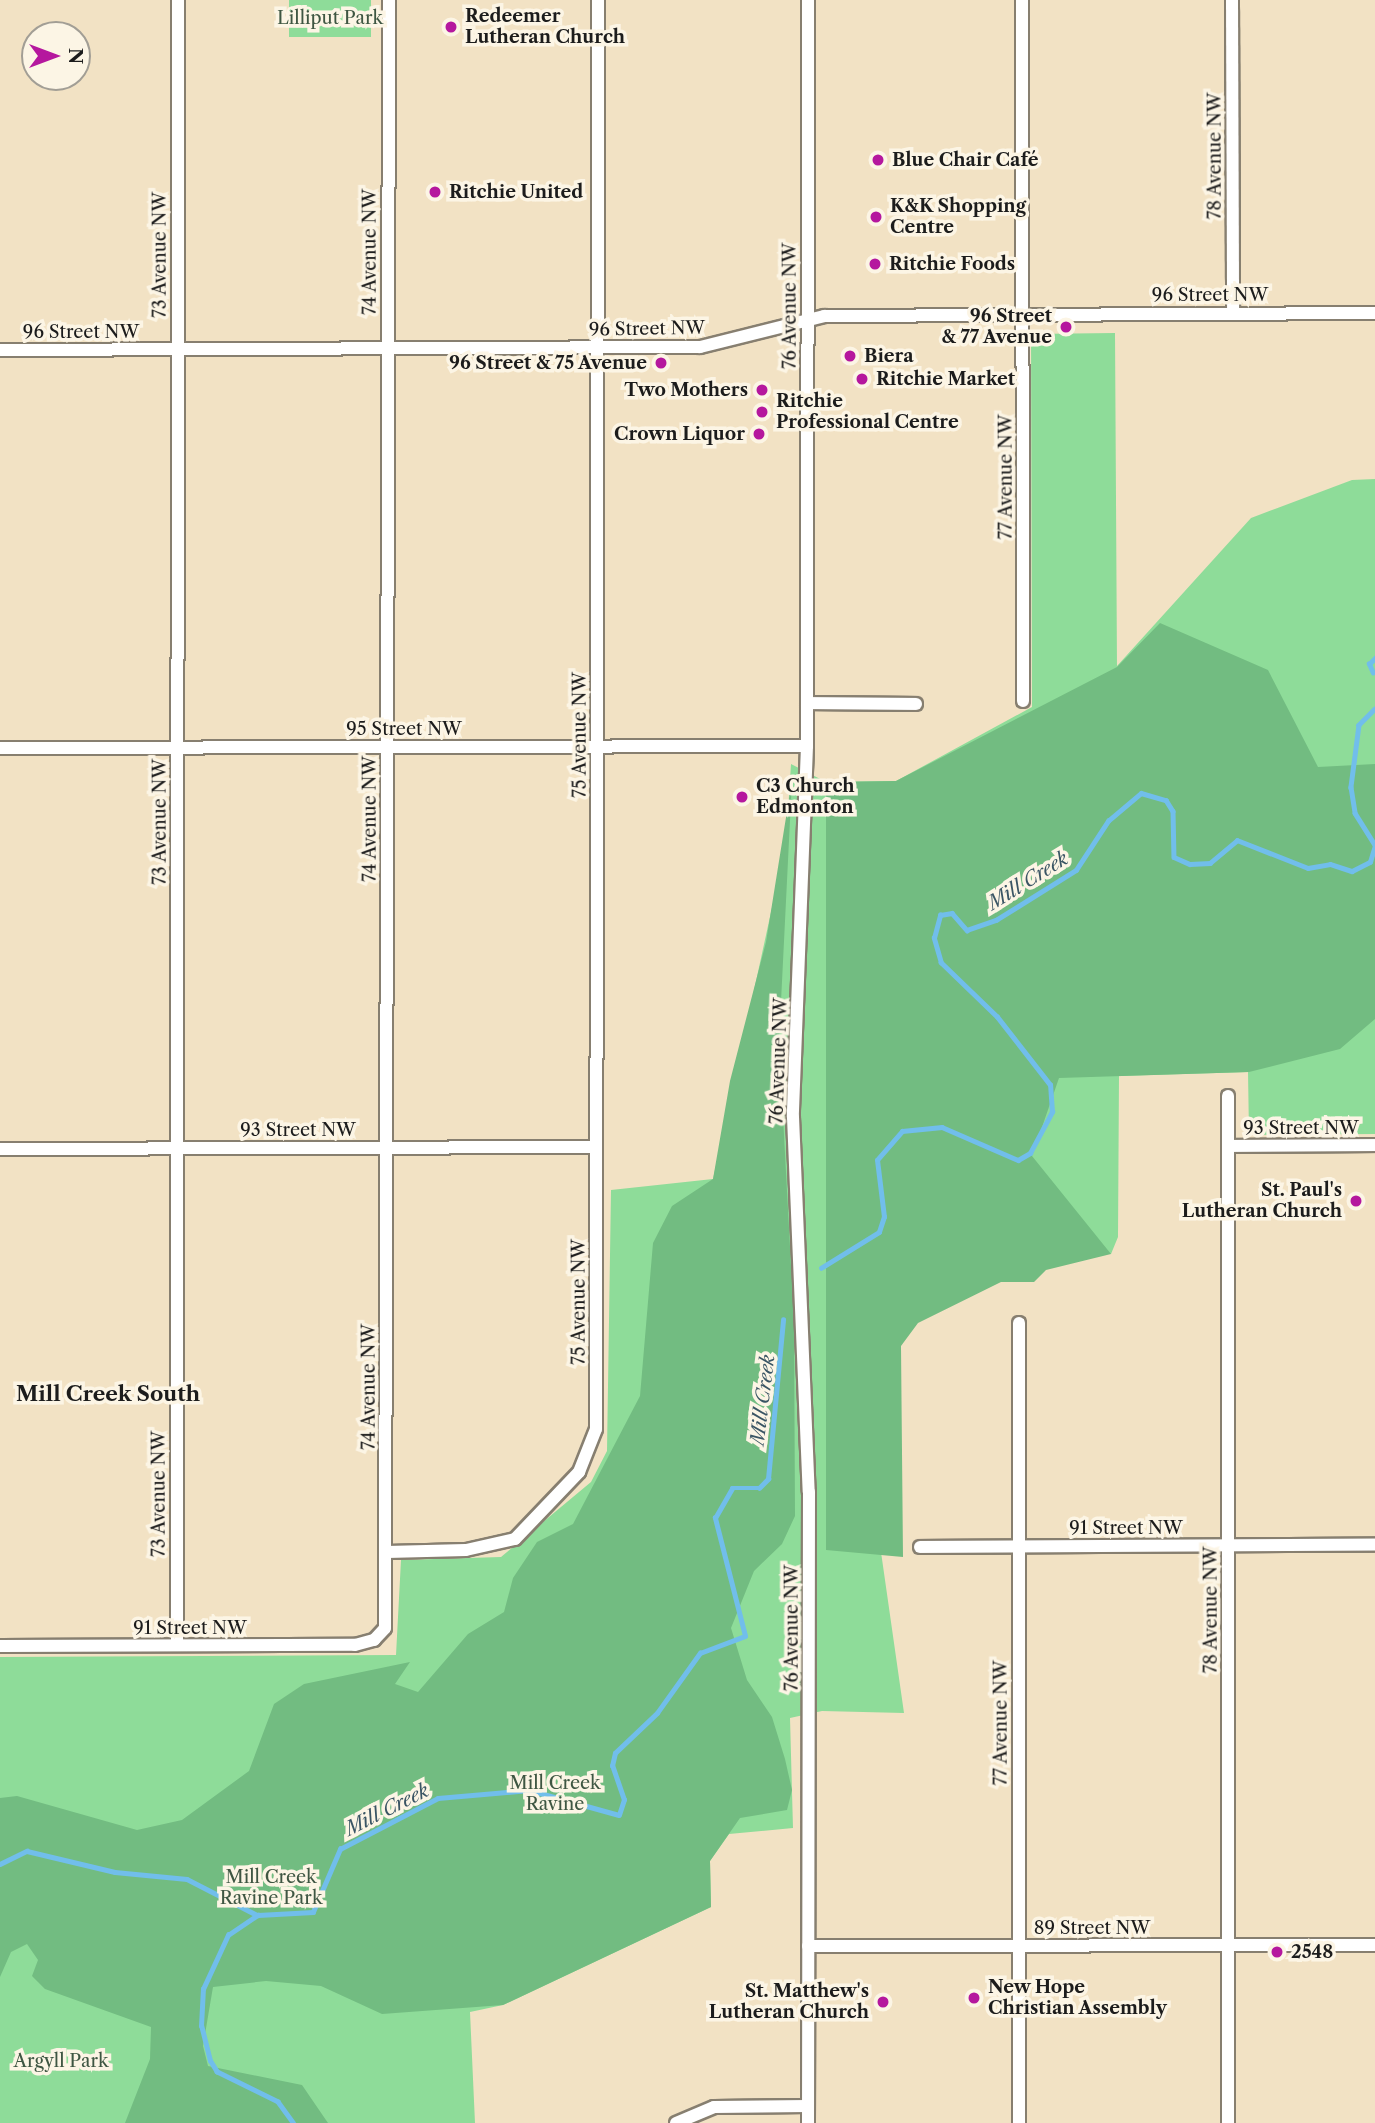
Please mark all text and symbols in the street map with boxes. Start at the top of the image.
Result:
place label: Redeemer Lutheran Church [465,6,625,48]
park label: Lilliput Park [277,7,383,29]
marker: Redeemer Lutheran Church [443,19,459,35]
north arrow [21,21,91,91]
text: N [64,48,87,64]
street label: 78 Avenue NW [1204,92,1226,220]
place label: Blue Chair Café [892,149,1039,171]
marker: Blue Chair Café [870,152,886,168]
place label: Ritchie United [449,181,583,203]
marker: Ritchie United [427,184,443,200]
street label: 74 Avenue NW [359,189,381,315]
street label: 73 Avenue NW [149,192,171,318]
place label: K&K Shopping Centre [890,196,1027,238]
marker: K&K Shopping Centre [868,209,884,225]
street label: 76 Avenue NW [779,242,801,370]
place label: Ritchie Foods [889,253,1015,275]
marker: Ritchie Foods [867,256,883,272]
street label: 96 Street NW [1152,284,1268,306]
place label: 96 Street & 77 Avenue [941,306,1052,348]
street label: 96 Street NW [589,317,705,341]
marker: 96 Street & 77 Avenue [1058,319,1074,335]
street label: 96 Street NW [23,321,139,343]
place label: Biera [864,345,914,367]
marker: Biera [842,348,858,364]
place label: 96 Street & 75 Avenue [449,352,647,374]
marker: 96 Street & 75 Avenue [653,355,669,371]
place label: Ritchie Market [876,368,1015,390]
marker: Ritchie Market [854,371,870,387]
place label: Two Mothers [624,379,748,401]
marker: Two Mothers [754,382,770,398]
place label: Ritchie Professional Centre [776,391,959,434]
marker: Ritchie Professional Centre [754,404,770,420]
street label: 77 Avenue NW [995,414,1017,540]
place label: Crown Liquor [614,423,745,445]
marker: Crown Liquor [751,426,767,442]
street label: 75 Avenue NW [569,672,591,798]
street label: 95 Street NW [346,718,462,740]
street label: 74 Avenue NW [359,756,381,882]
street label: 73 Avenue NW [149,759,171,885]
place label: C3 Church Edmonton [756,776,855,818]
marker: C3 Church Edmonton [734,789,750,805]
water label: Mill Creek [983,847,1073,915]
street label: 76 Avenue NW [766,997,792,1125]
street label: 93 Street NW [1243,1117,1359,1139]
street label: 93 Street NW [240,1119,356,1141]
place label: St. Paul's Lutheran Church [1182,1180,1342,1222]
marker: St. Paul's Lutheran Church [1348,1193,1364,1209]
street label: 75 Avenue NW [568,1239,590,1365]
street label: 74 Avenue NW [358,1324,380,1450]
water label: Mill Creek [746,1354,780,1446]
district label: Mill Creek South [16,1381,200,1407]
street label: 73 Avenue NW [148,1431,170,1557]
street label: 91 Street NW [1069,1517,1183,1539]
street label: 78 Avenue NW [1200,1546,1222,1674]
street label: 76 Avenue NW [781,1564,803,1692]
street label: 91 Street NW [133,1617,247,1639]
street label: 77 Avenue NW [990,1660,1012,1786]
park label: Mill Creek Ravine [510,1773,600,1816]
water label: Mill Creek [341,1779,433,1841]
park label: Mill Creek Ravine Park [220,1867,322,1910]
street label: 89 Street NW [1034,1917,1150,1939]
place label: 2548 [1291,1941,1333,1963]
marker: 2548 [1269,1944,1285,1960]
place label: New Hope Christian Assembly [988,1977,1168,2020]
place label: St. Matthew's Lutheran Church [709,1981,869,2024]
marker: New Hope Christian Assembly [966,1990,982,2006]
marker: St. Matthew's Lutheran Church [875,1994,891,2010]
park label: Argyll Park [14,2050,108,2072]

